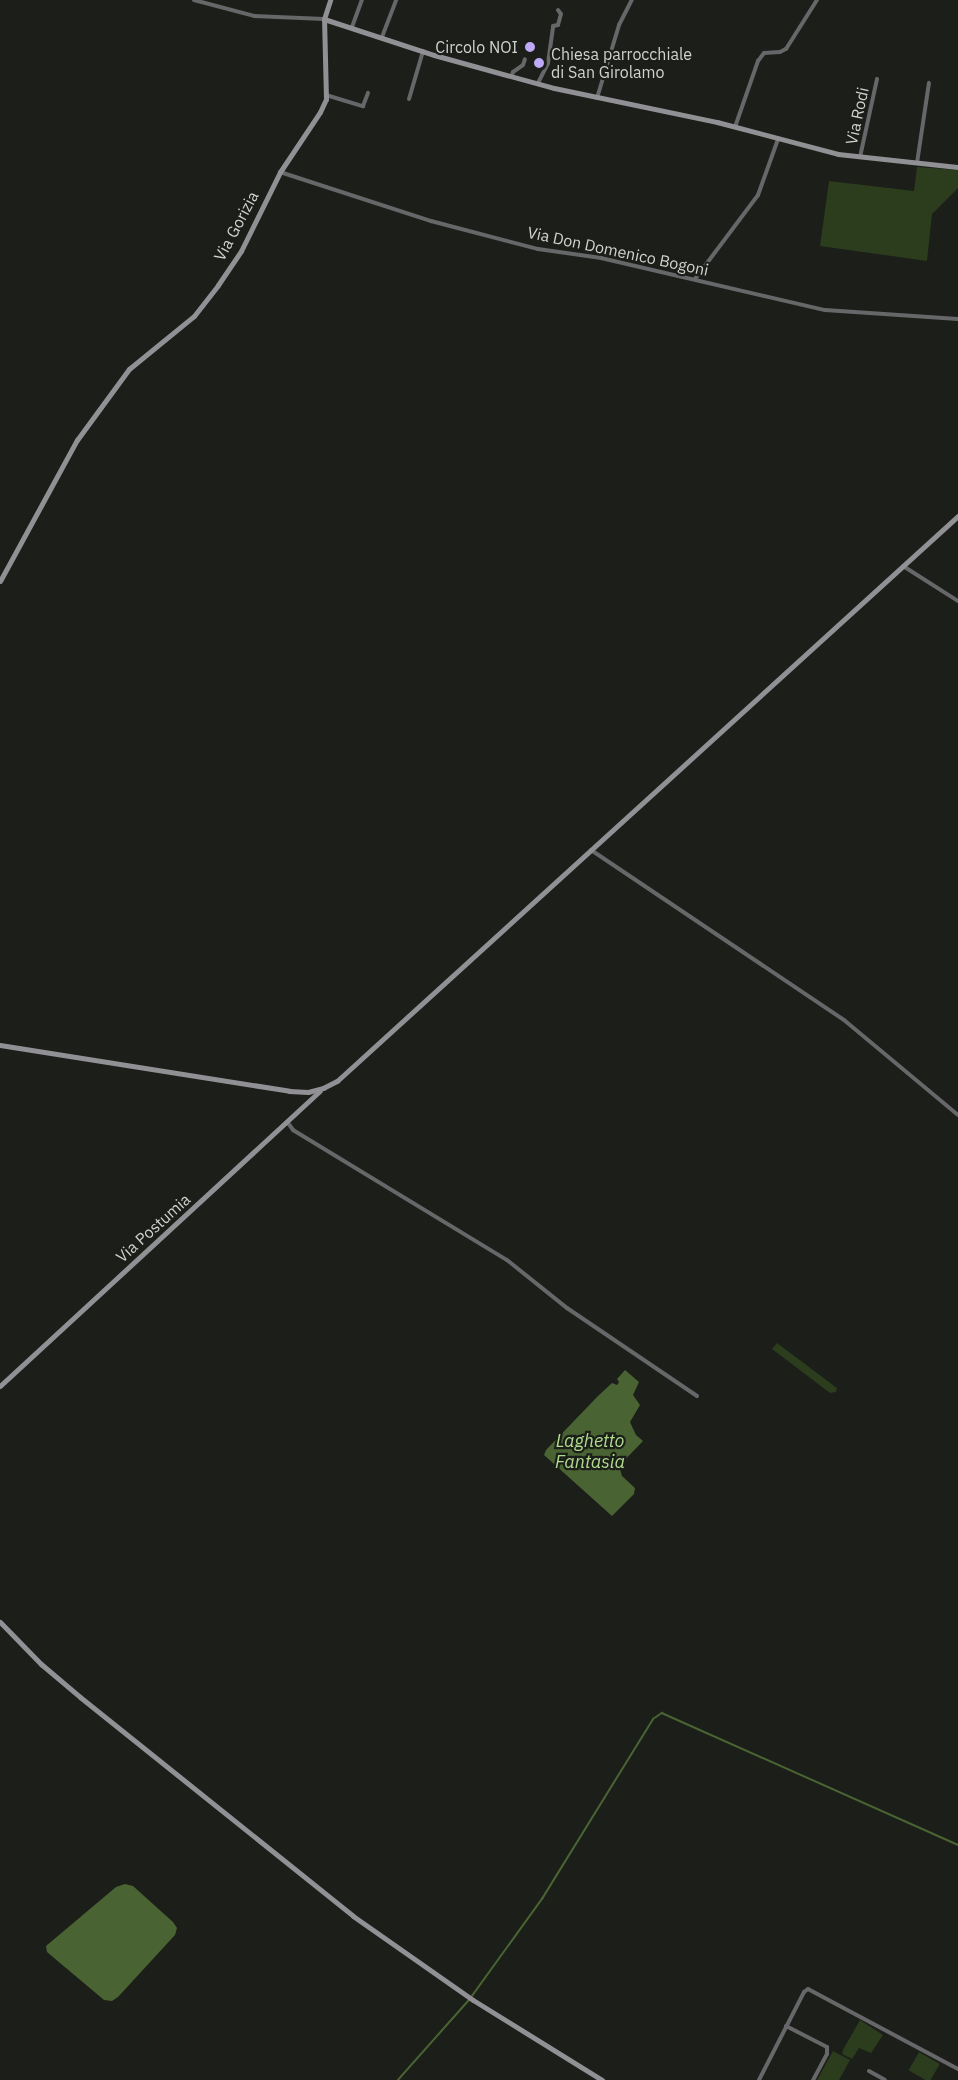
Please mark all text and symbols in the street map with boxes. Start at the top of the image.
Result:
place label: Circolo NOI [435,37,518,57]
marker: Circolo NOI [523,40,537,54]
place label: Chiesa parrocchiale di San Girolamo [551,44,692,82]
marker: Chiesa parrocchiale di San Girolamo [532,56,546,70]
street label: Via Rodi [842,85,872,147]
street label: Via Gorizia [210,188,262,264]
street label: Via Don Domenico Bogoni [526,222,710,280]
street label: Via Postumia [112,1190,194,1266]
water label: Laghetto Fantasia [555,1431,625,1474]

